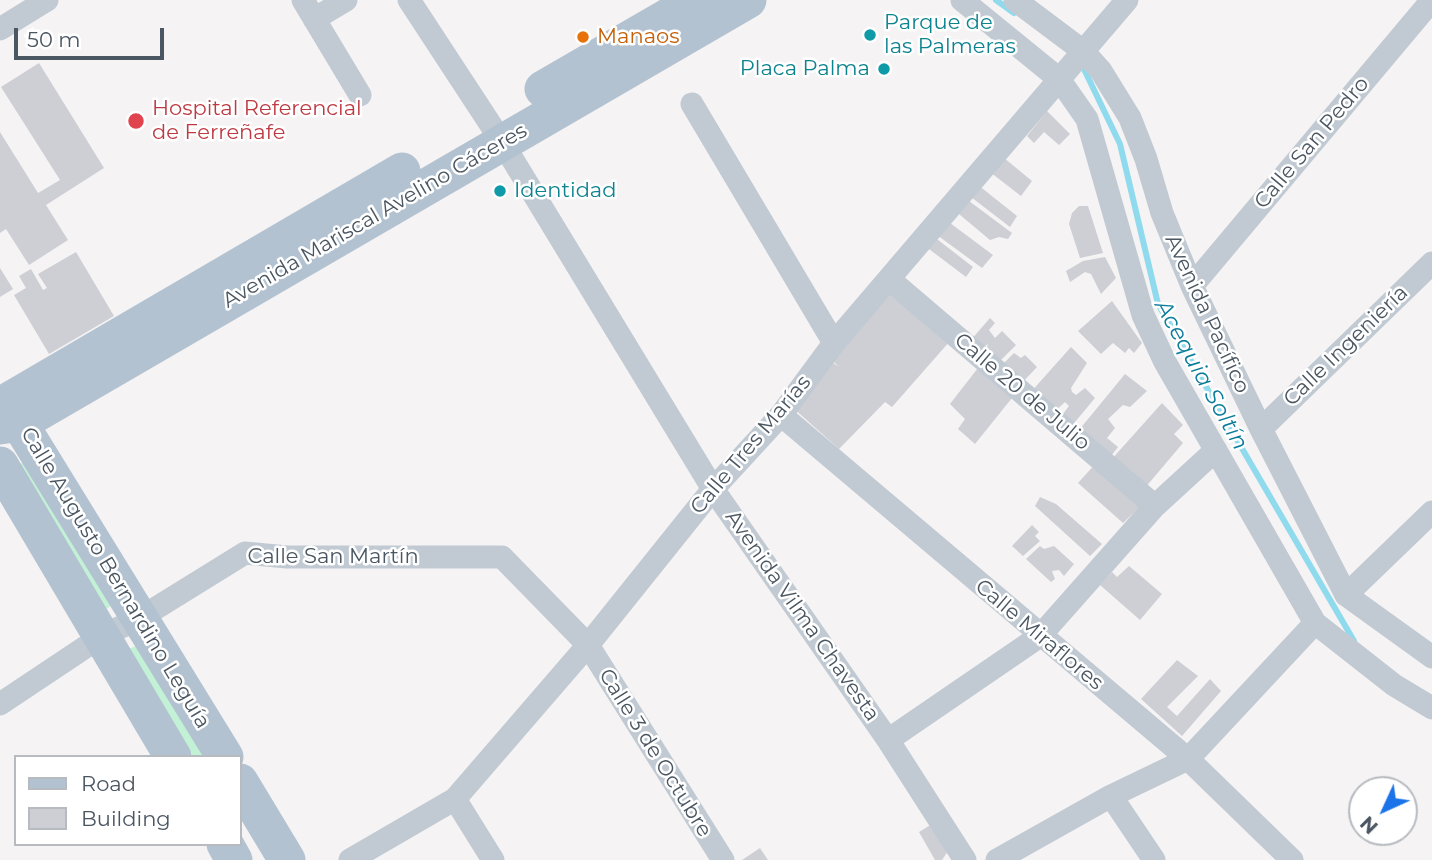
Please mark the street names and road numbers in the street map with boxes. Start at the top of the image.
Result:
street label: Calle San Pedro [1249,72,1375,214]
street label: Avenida Mariscal Avelino Cáceres [218,118,532,314]
street label: Avenida Pacífico [1159,231,1255,397]
street label: Calle Ingeniería [1279,280,1413,412]
street label: Calle 20 de Julio [949,328,1095,456]
street label: Calle Tres Marías [685,370,817,520]
street label: Calle Augusto Bernardino Leguía [15,423,215,733]
street label: Avenida Vilma Chavesta [719,506,885,726]
street label: Calle San Martín [247,544,419,570]
street label: Calle Miraflores [970,574,1108,696]
street label: Calle 3 de Octubre [593,664,717,842]

